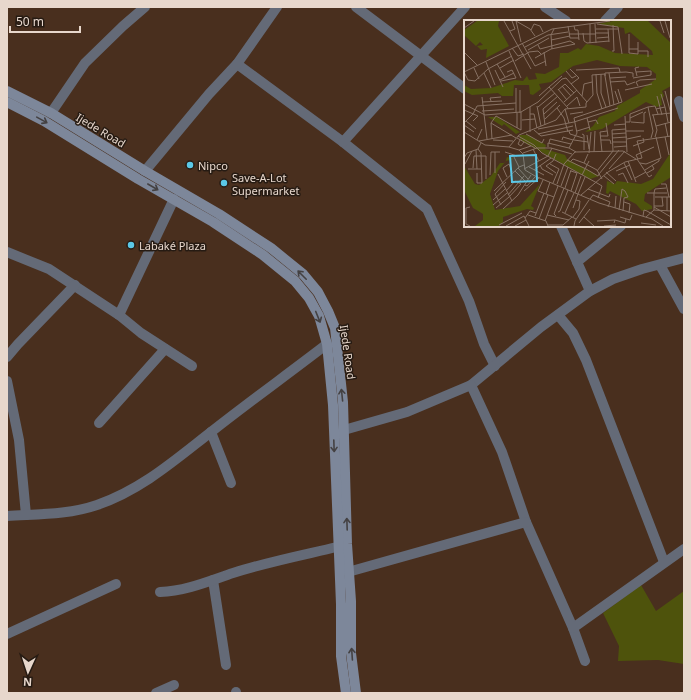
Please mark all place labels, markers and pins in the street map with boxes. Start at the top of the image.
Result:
place label: Nipco [198,158,228,173]
marker: Nipco [185,160,195,170]
place label: Save-A-Lot Supermarket [232,170,299,198]
marker: Save-A-Lot Supermarket [219,178,229,188]
place label: Labaké Plaza [139,238,206,253]
marker: Labaké Plaza [126,240,136,250]

